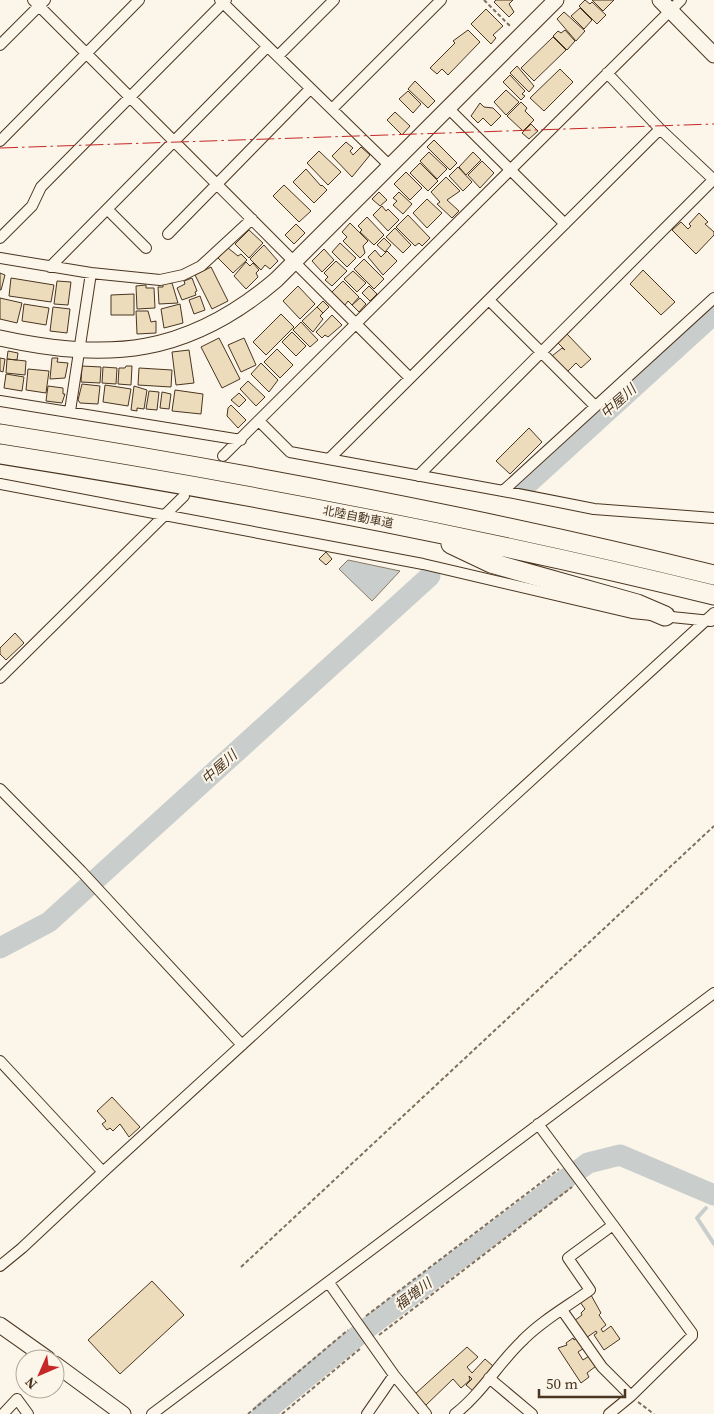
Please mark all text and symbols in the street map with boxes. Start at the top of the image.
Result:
water label: 中屋川 [596,378,642,422]
street label: 北陸自動車道 [321,502,395,532]
water label: 中屋川 [197,744,243,788]
water label: 福増川 [390,1272,437,1315]
north arrow [15,1349,65,1399]
scale bar [539,1366,625,1398]
text: N [20,1373,41,1394]
text: 50 m [546,1373,578,1394]

